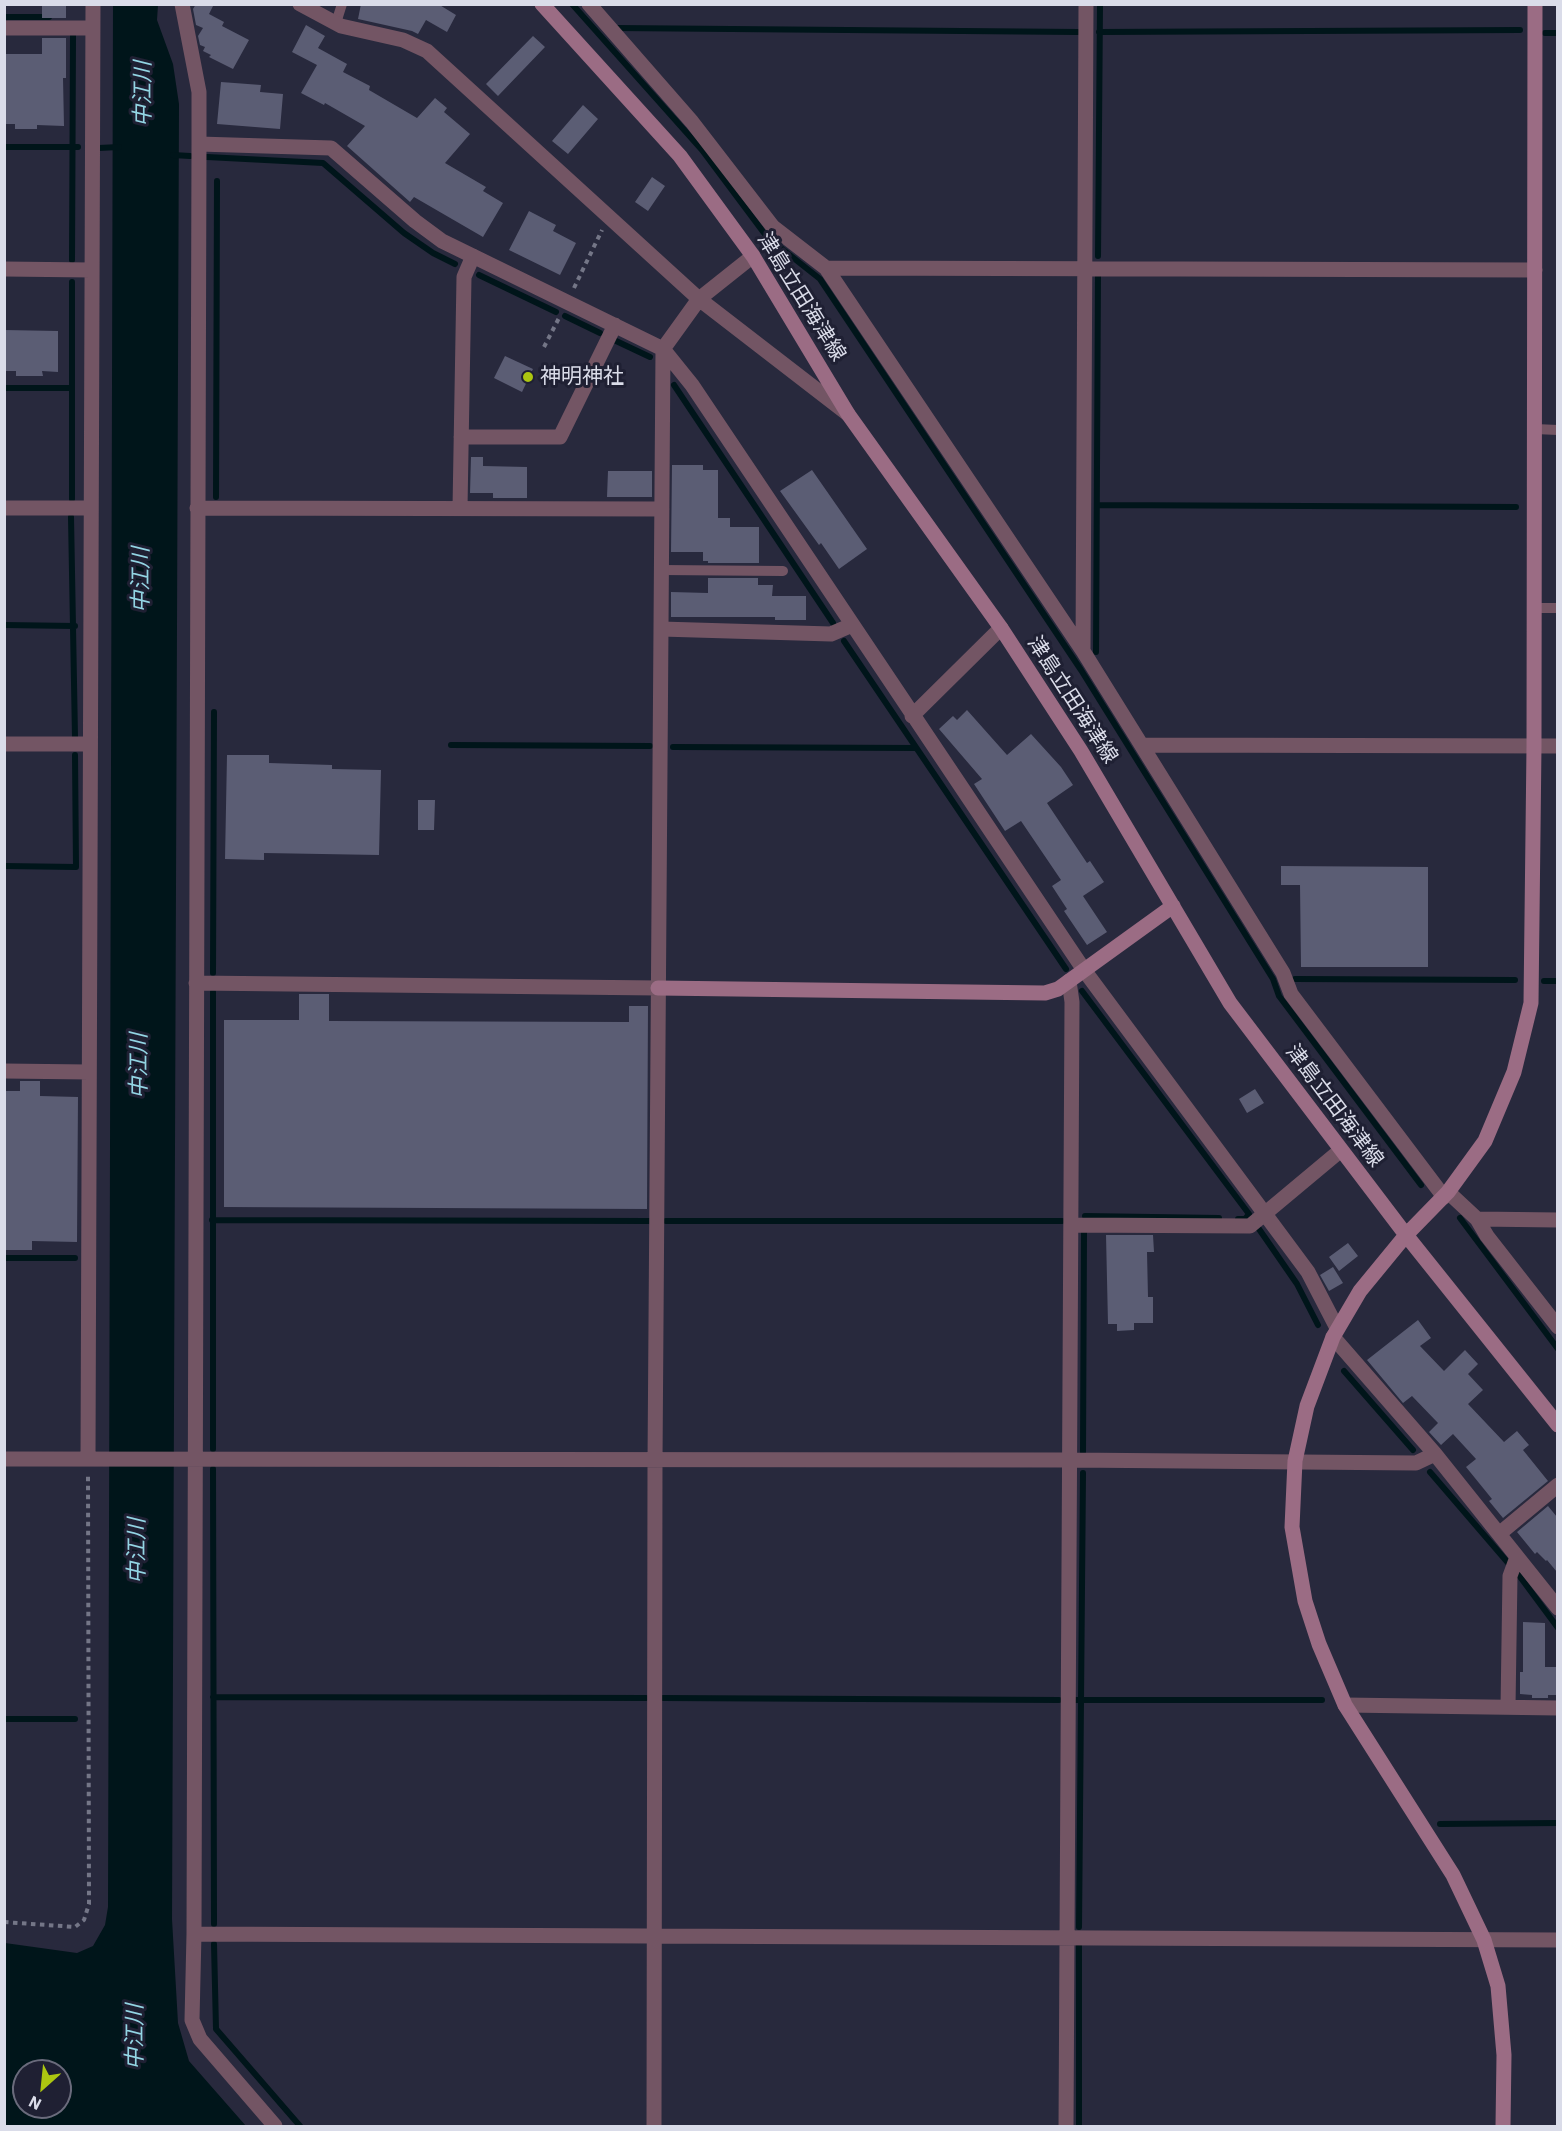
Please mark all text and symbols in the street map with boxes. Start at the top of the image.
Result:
water label: 中江川 [131,61,157,127]
street label: 津島立田海津線 [751,228,851,366]
place label: 神明神社 [540,364,624,390]
marker: 神明神社 [521,370,535,384]
water label: 中江川 [129,547,155,613]
street label: 津島立田海津線 [1021,631,1123,769]
water label: 中江川 [127,1033,153,1099]
street label: 津島立田海津線 [1280,1040,1388,1172]
water label: 中江川 [125,1518,151,1584]
water label: 中江川 [123,2004,149,2070]
north arrow [12,2059,72,2119]
text: N [25,2092,44,2115]

